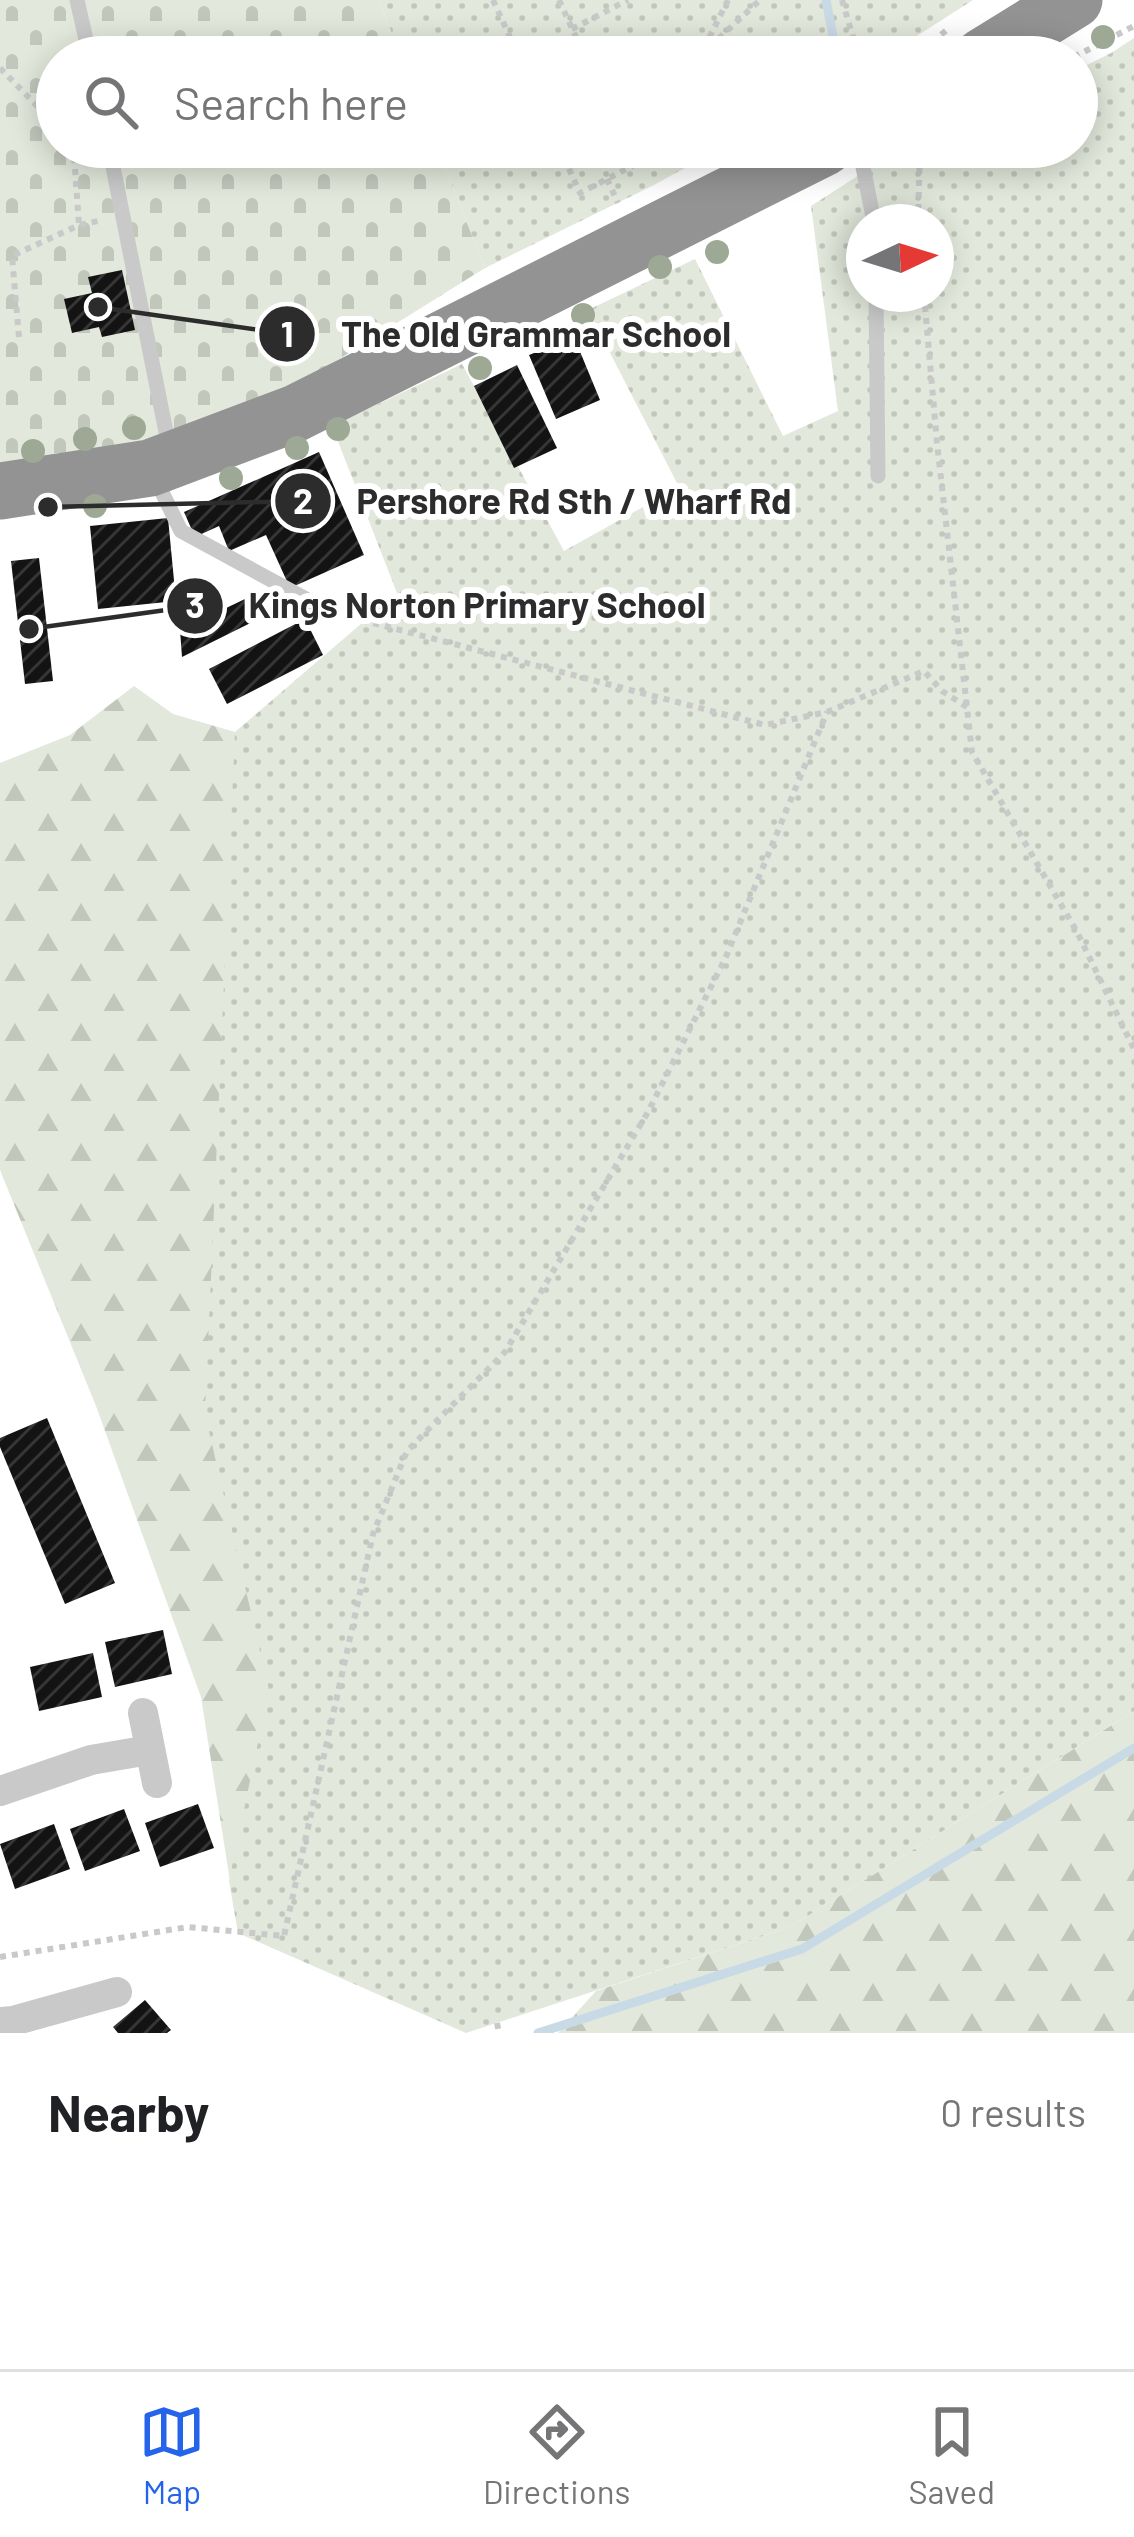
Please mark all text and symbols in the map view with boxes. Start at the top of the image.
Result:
search box [36,36,1098,168]
icon: search [78,69,144,135]
text: Search here [174,75,408,129]
north arrow [846,204,954,312]
callout: The Old Grammar School [257,298,756,370]
text: 1 [281,311,293,354]
text: The Old Grammar School [341,311,731,354]
callout: Pershore Rd Sth / Wharf Rd [273,465,815,537]
text: 2 [293,478,313,521]
text: Pershore Rd Sth / Wharf Rd [357,478,791,521]
callout: Kings Norton Primary School [165,570,730,642]
text: 3 [185,582,205,625]
text: Kings Norton Primary School [248,582,706,625]
text: Nearby [48,2081,209,2142]
text: 0 results [940,2088,1086,2135]
tab: Map [139,2399,205,2511]
tab: Directions [483,2399,630,2511]
tab: Saved [908,2399,995,2511]

